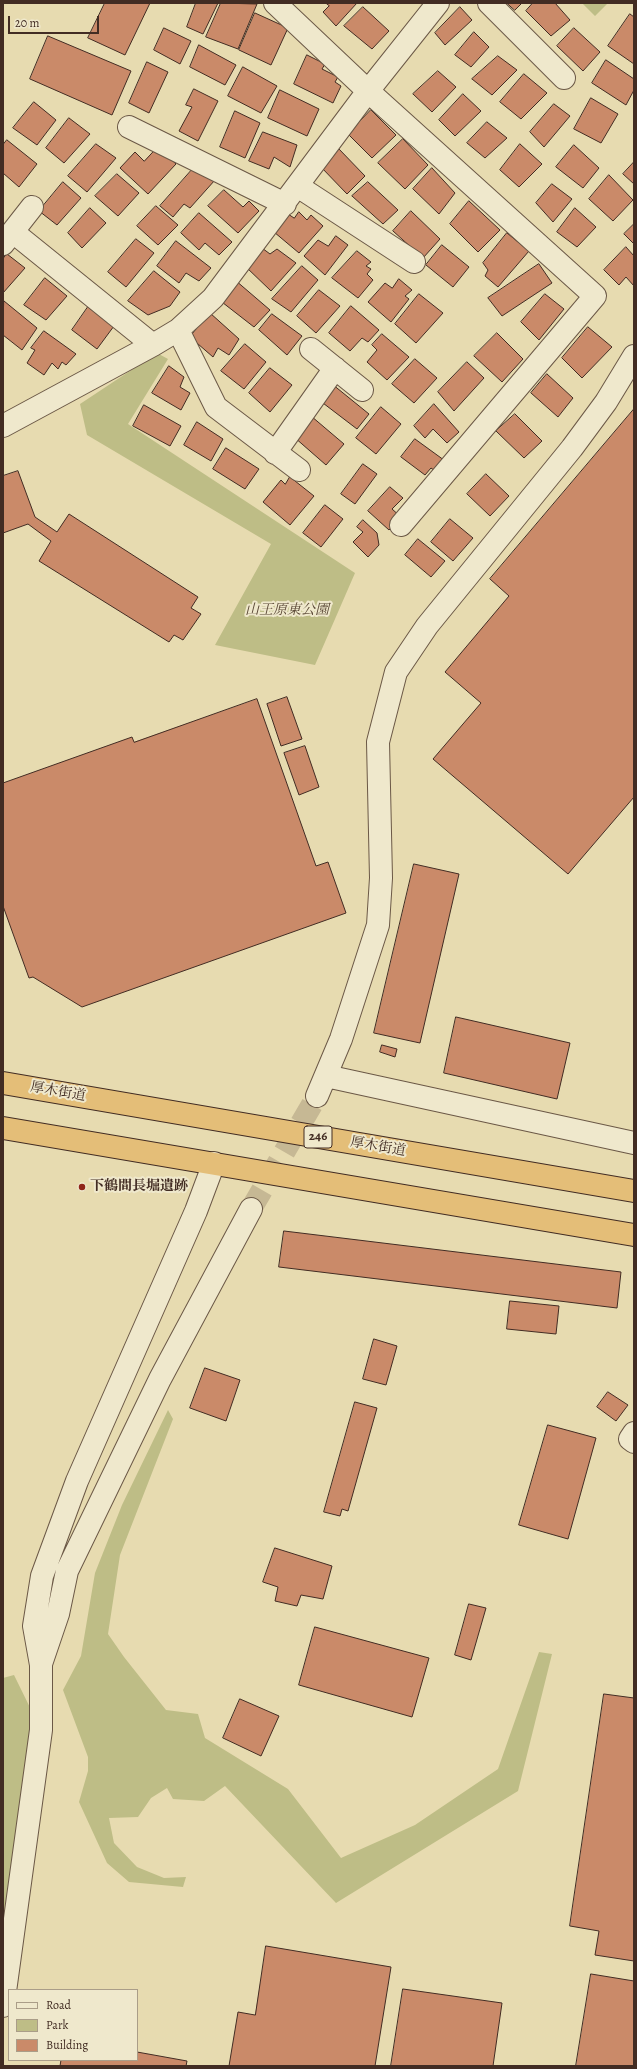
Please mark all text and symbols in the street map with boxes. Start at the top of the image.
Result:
scale bar [10,8,101,34]
text: 20 m [15,15,39,31]
park label: 山王原東公園 [245,603,329,619]
street label: 厚木街道 [29,1079,87,1105]
road number: 246 [304,1126,332,1148]
street label: 厚木街道 [349,1134,407,1160]
place label: 下鶴間長堀遺跡 [90,1179,188,1195]
marker: 下鶴間長堀遺跡 [77,1182,87,1192]
legend [8,1989,138,2061]
text: Road [46,1997,71,2013]
text: Park [46,2017,69,2033]
text: Building [46,2037,88,2053]

